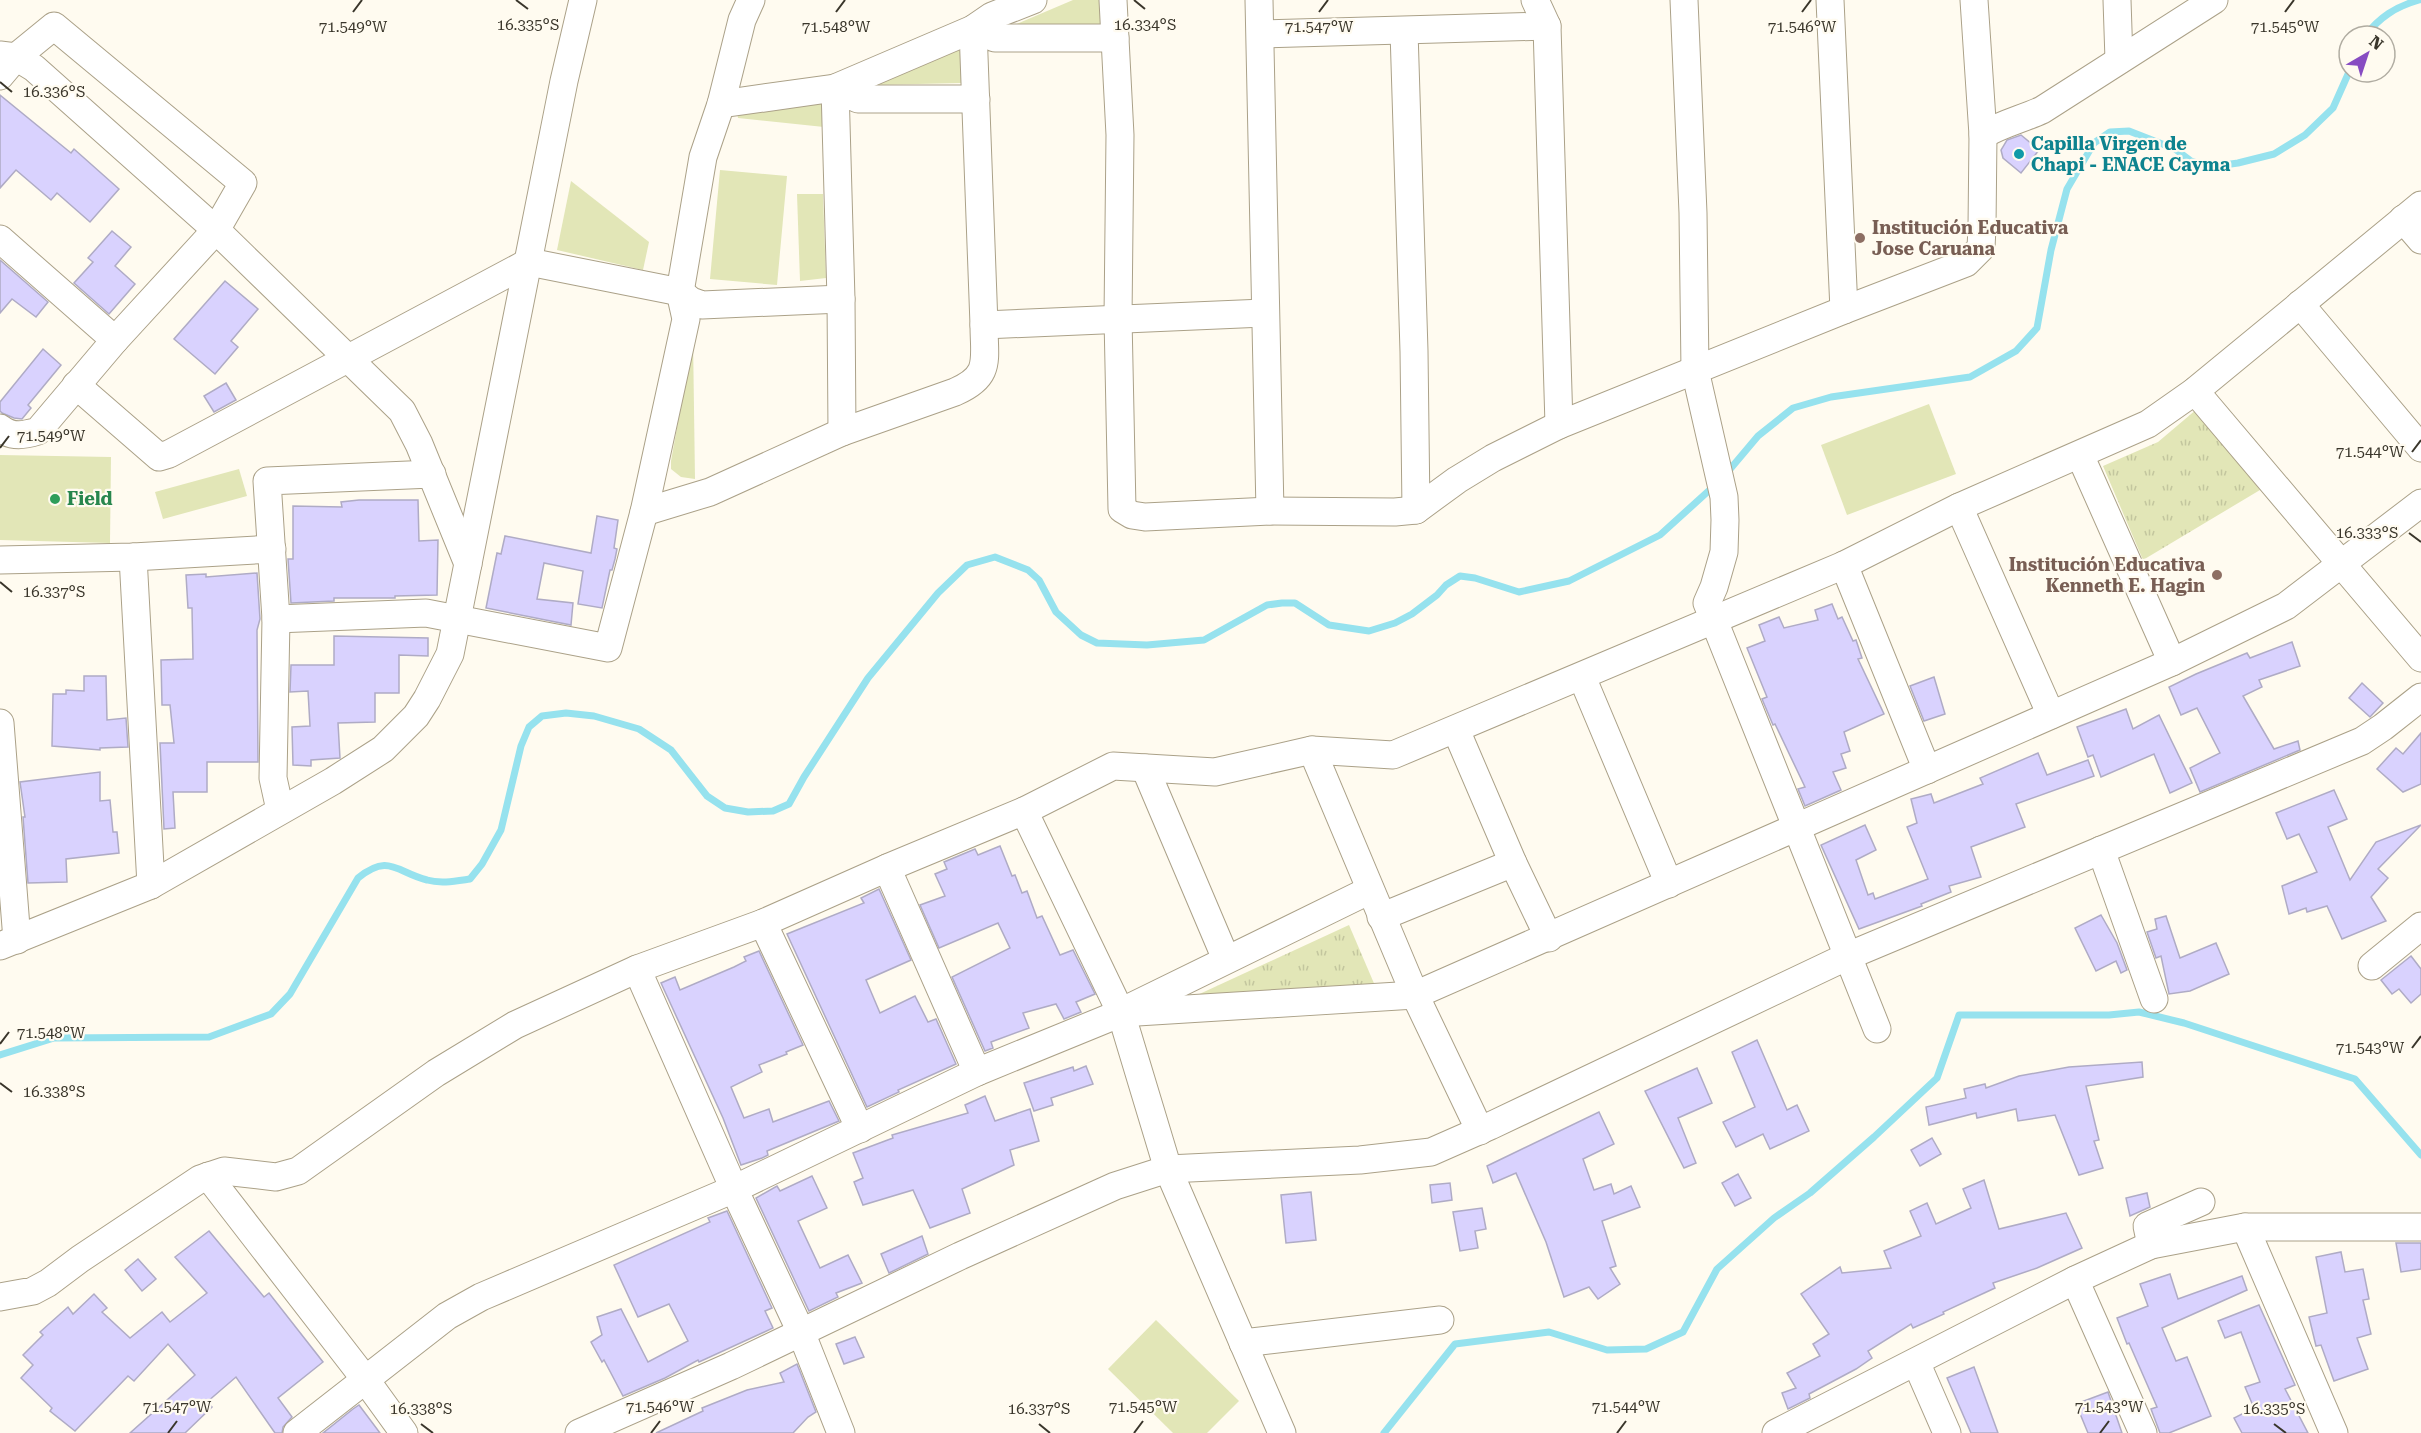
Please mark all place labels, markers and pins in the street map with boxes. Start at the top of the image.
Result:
place label: Capilla Virgen de Chapi - ENACE Cayma [2031,133,2231,175]
marker: Capilla Virgen de Chapi - ENACE Cayma [2012,147,2026,161]
place label: Institución Educativa Jose Caruana [1872,217,2069,259]
marker: Institución Educativa Jose Caruana [1853,231,1867,245]
place label: Field [67,488,113,509]
marker: Field [48,492,62,506]
place label: Institución Educativa Kenneth E. Hagin [2009,554,2205,596]
marker: Institución Educativa Kenneth E. Hagin [2210,568,2224,582]

